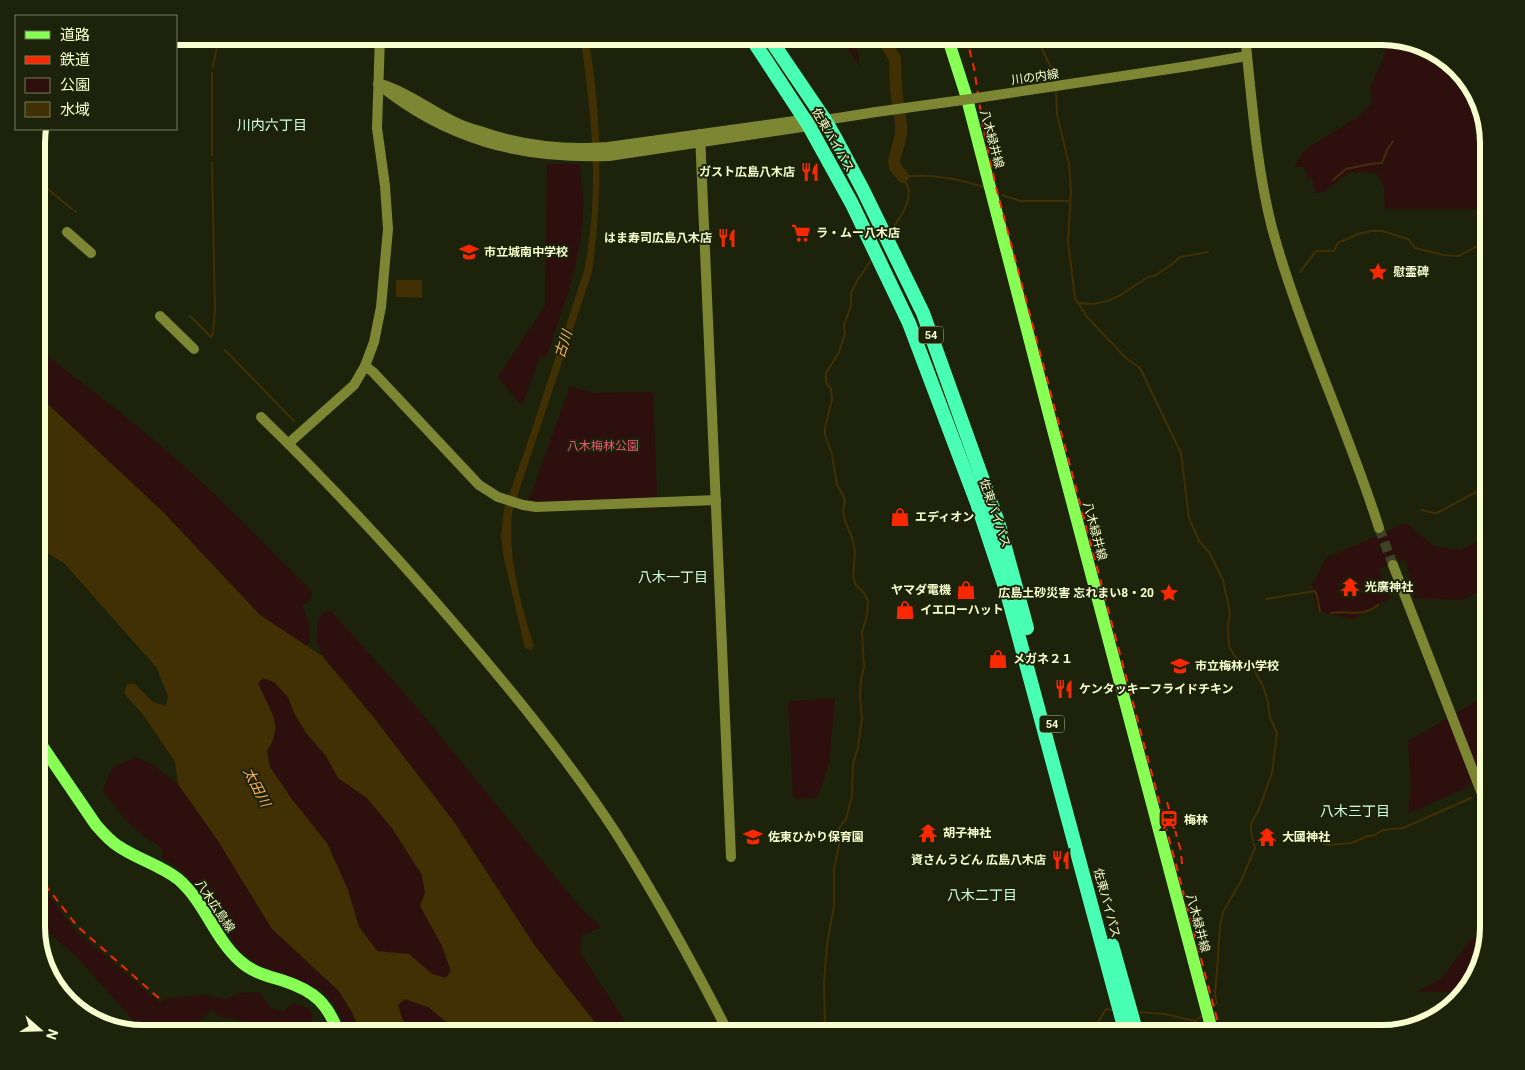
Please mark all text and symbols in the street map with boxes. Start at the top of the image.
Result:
legend [15,15,178,130]
text: 道路 [60,26,90,44]
text: 鉄道 [60,51,90,69]
street label: 川の内線 [1010,67,1060,87]
text: 公園 [60,76,90,94]
text: 水域 [60,101,90,119]
street label: 佐東バイパス [809,105,857,175]
street label: 八木緑井線 [977,108,1007,170]
district label: 川内六丁目 [237,117,307,133]
restaurant icon: ガスト広島八木店 [799,161,821,183]
place label: ガスト広島八木店 [699,165,795,179]
supermarket icon: ラ・ムー八木店 [790,222,812,244]
place label: ラ・ムー八木店 [816,226,900,240]
restaurant icon: はま寿司広島八木店 [716,227,738,249]
place label: はま寿司広島八木店 [604,231,712,245]
school or university icon: 市立城南中学校 [458,241,480,263]
place label: 市立城南中学校 [484,245,568,259]
place icon: 慰霊碑 [1367,261,1389,283]
place label: 慰霊碑 [1393,265,1429,279]
water label: 古川 [551,326,576,360]
road number: 54 [918,326,944,344]
park label: 八木梅林公園 [567,439,639,453]
street label: 佐東バイパス [977,477,1013,549]
street label: 八木緑井線 [1080,500,1110,562]
shop icon: エディオン [889,506,911,528]
place label: エディオン [915,510,974,524]
district label: 八木一丁目 [638,569,708,585]
temple icon: 光廣神社 [1339,576,1361,598]
shop icon: ヤマダ電機 [955,579,977,601]
place label: 光廣神社 [1365,580,1413,594]
place icon: 広島土砂災害 忘れまい8・20 [1158,582,1180,604]
place label: ヤマダ電機 [891,583,951,597]
place label: 広島土砂災害 忘れまい8・20 [998,586,1154,600]
shop icon: イエローハット [894,599,916,621]
place label: イエローハット [920,603,1004,617]
shop icon: メガネ２１ [987,648,1009,670]
place label: メガネ２１ [1013,652,1073,666]
school or university icon: 市立梅林小学校 [1169,655,1191,677]
place label: 市立梅林小学校 [1195,659,1279,673]
restaurant icon: ケンタッキーフライドチキン [1053,678,1075,700]
place label: ケンタッキーフライドチキン [1079,682,1234,696]
road number: 54 [1040,716,1064,732]
water label: 太田川 [240,765,275,811]
district label: 八木三丁目 [1320,803,1390,819]
station icon: 梅林 [1158,809,1180,831]
place label: 梅林 [1184,813,1208,827]
temple icon: 胡子神社 [917,822,939,844]
school or university icon: 佐東ひかり保育園 [742,826,764,848]
place label: 胡子神社 [943,826,991,840]
temple icon: 大國神社 [1256,826,1278,848]
place label: 佐東ひかり保育園 [768,830,864,844]
place label: 大國神社 [1282,830,1330,844]
restaurant icon: 資さんうどん 広島八木店 [1050,849,1072,871]
place label: 資さんうどん 広島八木店 [911,853,1046,867]
street label: 佐東バイパス [1091,867,1123,939]
street label: 八木広島線 [192,877,238,935]
district label: 八木二丁目 [947,887,1017,903]
street label: 八木緑井線 [1183,892,1213,954]
north arrow [15,1005,65,1055]
text: N [43,1027,61,1042]

